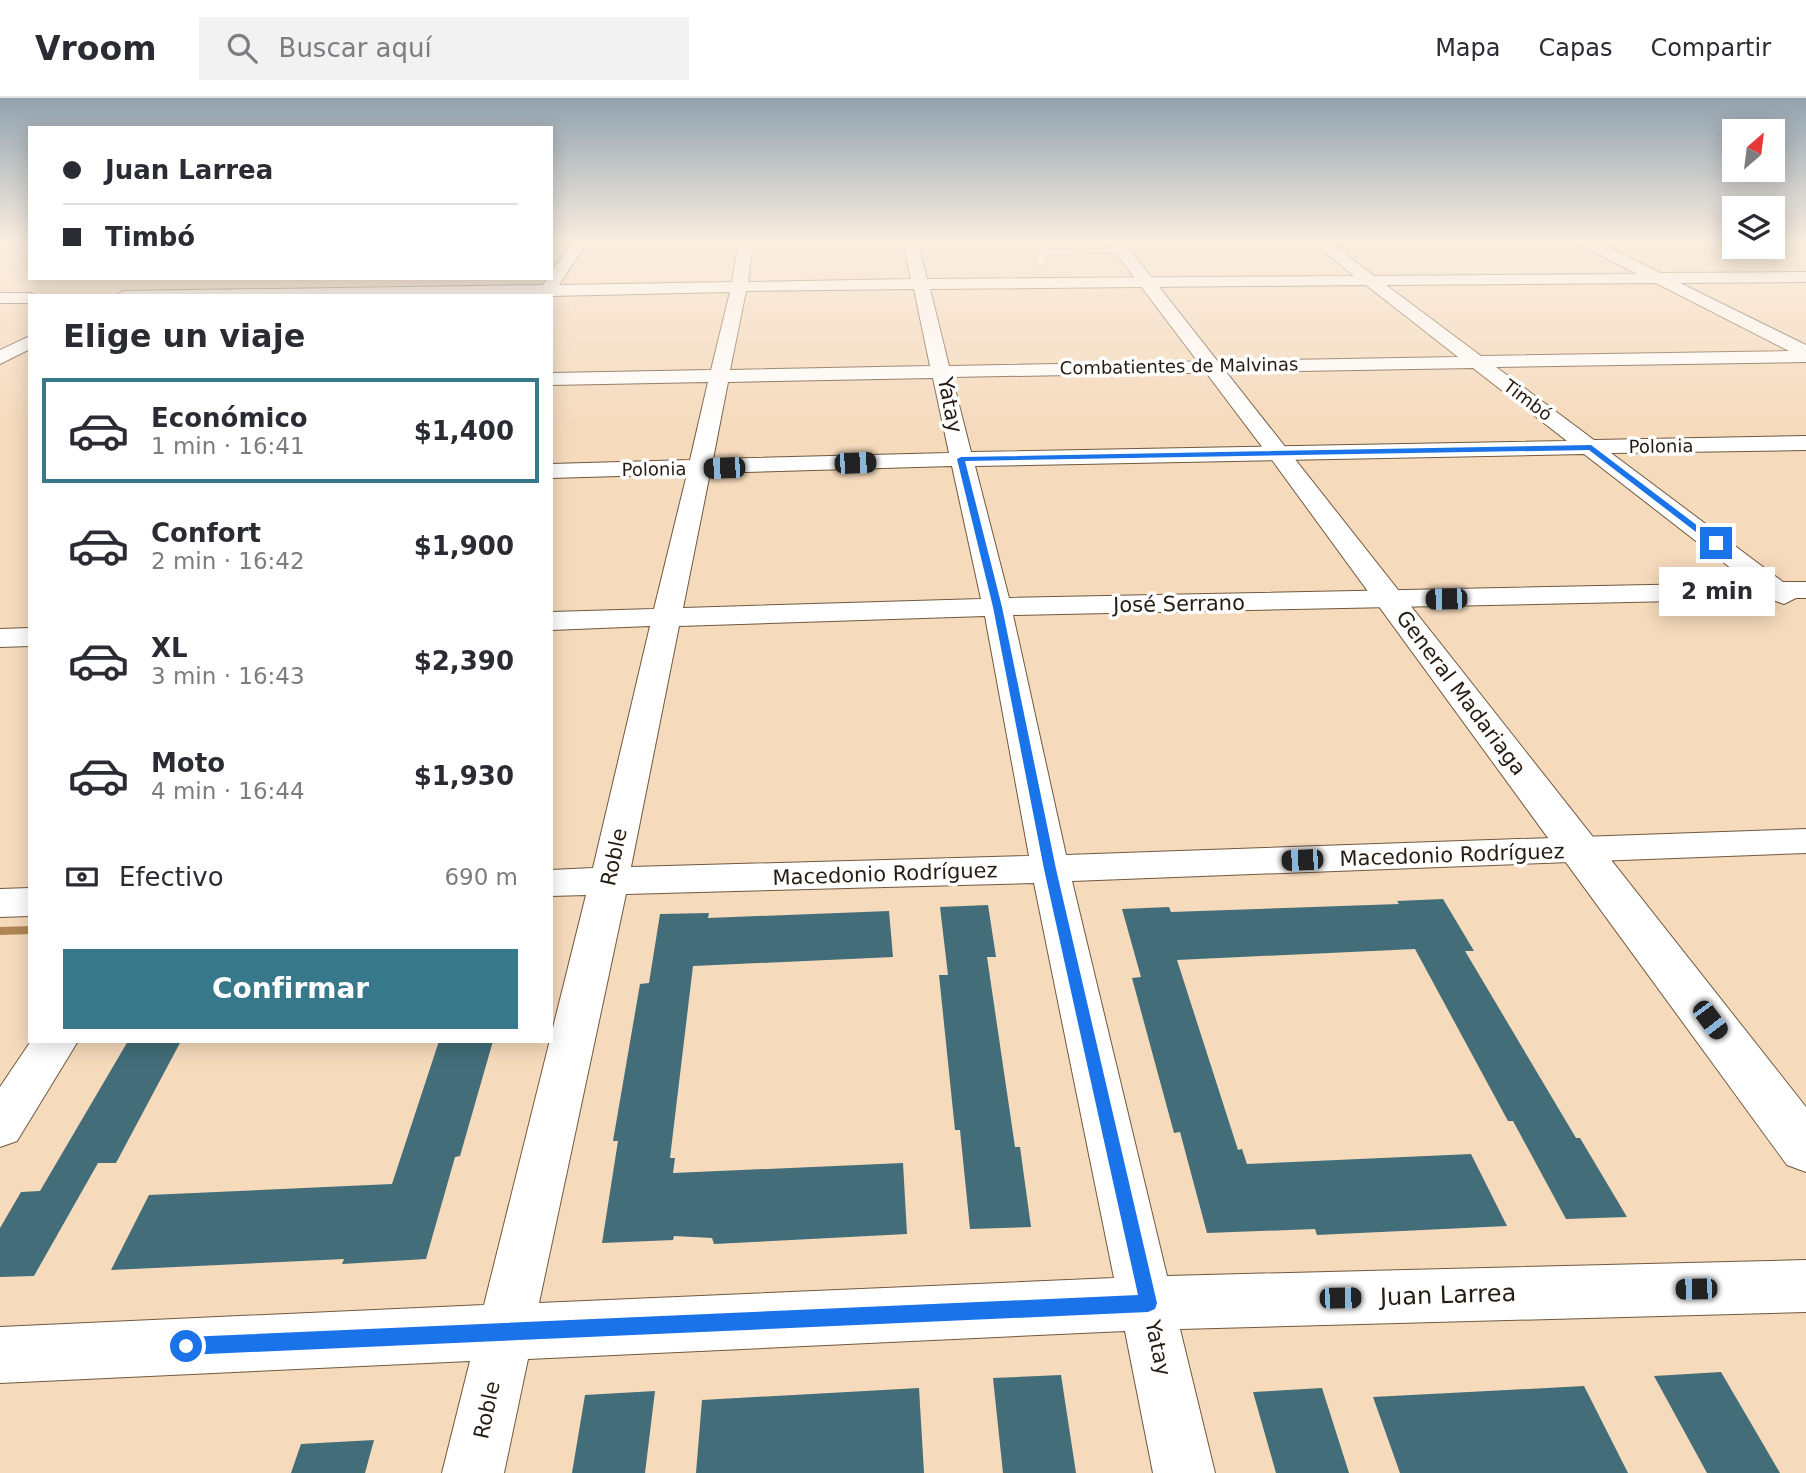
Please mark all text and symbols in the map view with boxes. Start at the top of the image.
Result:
search box [199,17,689,80]
text: Vroom [35,29,157,68]
icon: search [223,29,261,67]
text: Buscar aquí [279,33,432,63]
text: Mapa [1435,34,1501,62]
text: Capas [1539,34,1612,62]
text: Compartir [1650,34,1771,62]
north arrow [1722,119,1785,182]
map controls [1722,119,1785,259]
text: Juan Larrea [105,155,273,185]
button: layers [1722,196,1785,259]
text: Timbó [105,222,195,252]
text: Elige un viaje [63,317,305,355]
street label: Combatientes de Malvinas [1060,353,1298,379]
street label: Yatay [933,374,967,435]
street label: Timbó [1499,374,1556,425]
icon: car [67,399,130,462]
text: Económico [151,403,308,433]
text: $1,400 [414,416,514,446]
text: 1 min · 16:41 [151,433,305,459]
street label: Polonia [1628,435,1694,457]
car [834,452,877,474]
car [703,457,746,479]
street label: Polonia [621,458,687,480]
icon: car [67,514,130,577]
text: Confort [151,518,261,548]
route end [1700,527,1732,559]
text: $1,900 [414,531,514,561]
text: 2 min · 16:42 [151,548,305,574]
callout: 2 min [1658,568,1774,616]
text: 2 min [1681,578,1753,604]
car [1425,588,1468,610]
street label: José Serrano [1111,591,1245,617]
street label: General Madariaga [1391,606,1531,780]
icon: car [67,629,130,692]
text: XL [151,633,188,663]
text: $2,390 [414,646,514,676]
text: 3 min · 16:43 [151,663,305,689]
icon: car [67,744,130,807]
text: Moto [151,748,225,778]
text: $1,930 [414,761,514,791]
text: 4 min · 16:44 [151,778,305,804]
street label: Roble [596,826,632,888]
street label: Macedonio Rodríguez [1339,839,1565,871]
car [1281,849,1324,871]
icon: cash [63,858,101,896]
street label: Macedonio Rodríguez [772,858,998,890]
text: Efectivo [119,862,224,892]
text: 690 m [444,864,518,890]
button: Confirmar [63,949,518,1029]
car [1689,997,1732,1043]
car [1675,1278,1718,1300]
street label: Juan Larrea [1377,1279,1517,1311]
car [1319,1287,1362,1309]
street label: Yatay [1140,1317,1176,1378]
route start [170,1330,202,1362]
street label: Roble [469,1379,505,1441]

